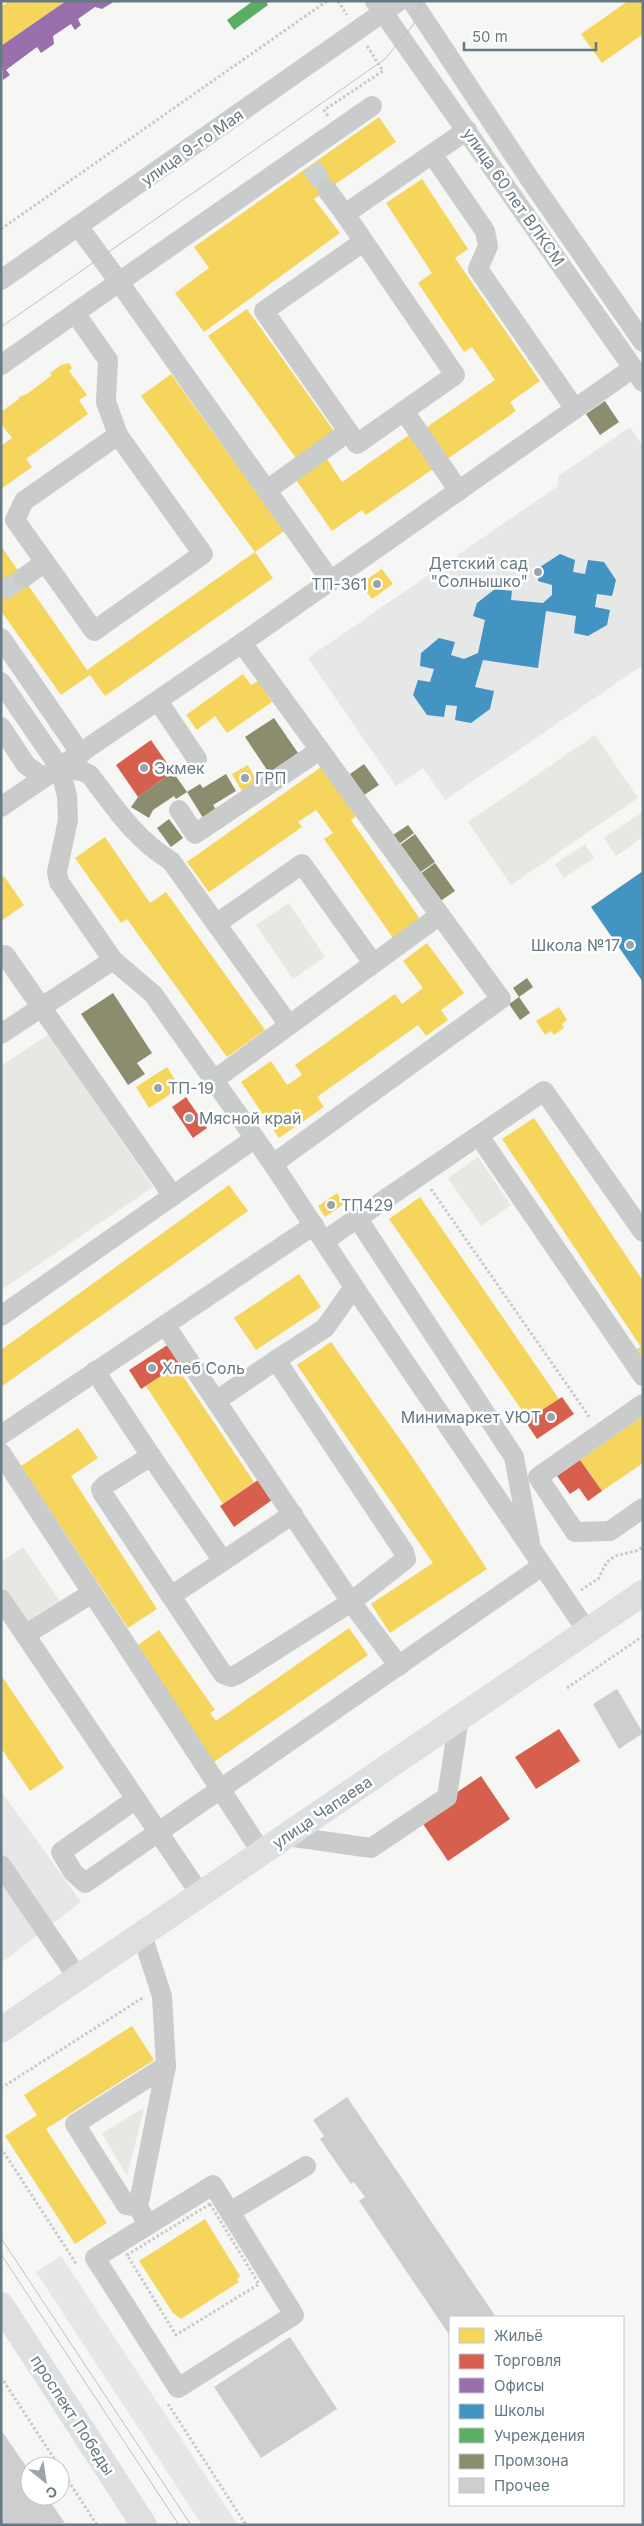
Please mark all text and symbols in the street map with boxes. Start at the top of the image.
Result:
scale bar [464,20,596,52]
text: 50 m [472,27,508,46]
street label: улица 9-го Мая [137,104,247,190]
street label: улица 60 лет ВЛКСМ [459,124,569,270]
place label: Детский сад "Солнышко" [429,553,528,591]
marker: Детский сад "Солнышко" [532,566,544,578]
place label: ТП-361 [311,574,367,594]
marker: ТП-361 [371,578,383,590]
place label: Экмек [154,758,205,778]
marker: Экмек [138,762,150,774]
place label: ГРП [255,768,286,788]
marker: ГРП [239,772,251,784]
place label: Школа №17 [531,935,620,955]
marker: Школа №17 [624,939,636,951]
place label: ТП-19 [168,1078,214,1098]
marker: ТП-19 [152,1082,164,1094]
place label: Мясной край [199,1108,302,1128]
marker: Мясной край [183,1112,195,1124]
place label: ТП429 [341,1195,393,1215]
marker: ТП429 [325,1199,337,1211]
place label: Хлеб Соль [162,1358,245,1378]
marker: Хлеб Соль [146,1362,158,1374]
place label: Минимаркет УЮТ [401,1407,541,1427]
marker: Минимаркет УЮТ [545,1411,557,1423]
street label: улица Чапаева [268,1771,376,1853]
legend [449,2316,624,2506]
text: Жильё [494,2326,543,2345]
street label: проспект Победы [27,2351,119,2479]
text: Торговля [494,2351,561,2370]
text: Офисы [494,2376,544,2395]
text: Школы [494,2401,545,2420]
text: Учреждения [494,2426,585,2445]
text: Промзона [494,2451,569,2470]
north arrow [20,2456,70,2506]
text: Прочее [494,2476,550,2495]
text: С [43,2483,60,2503]

